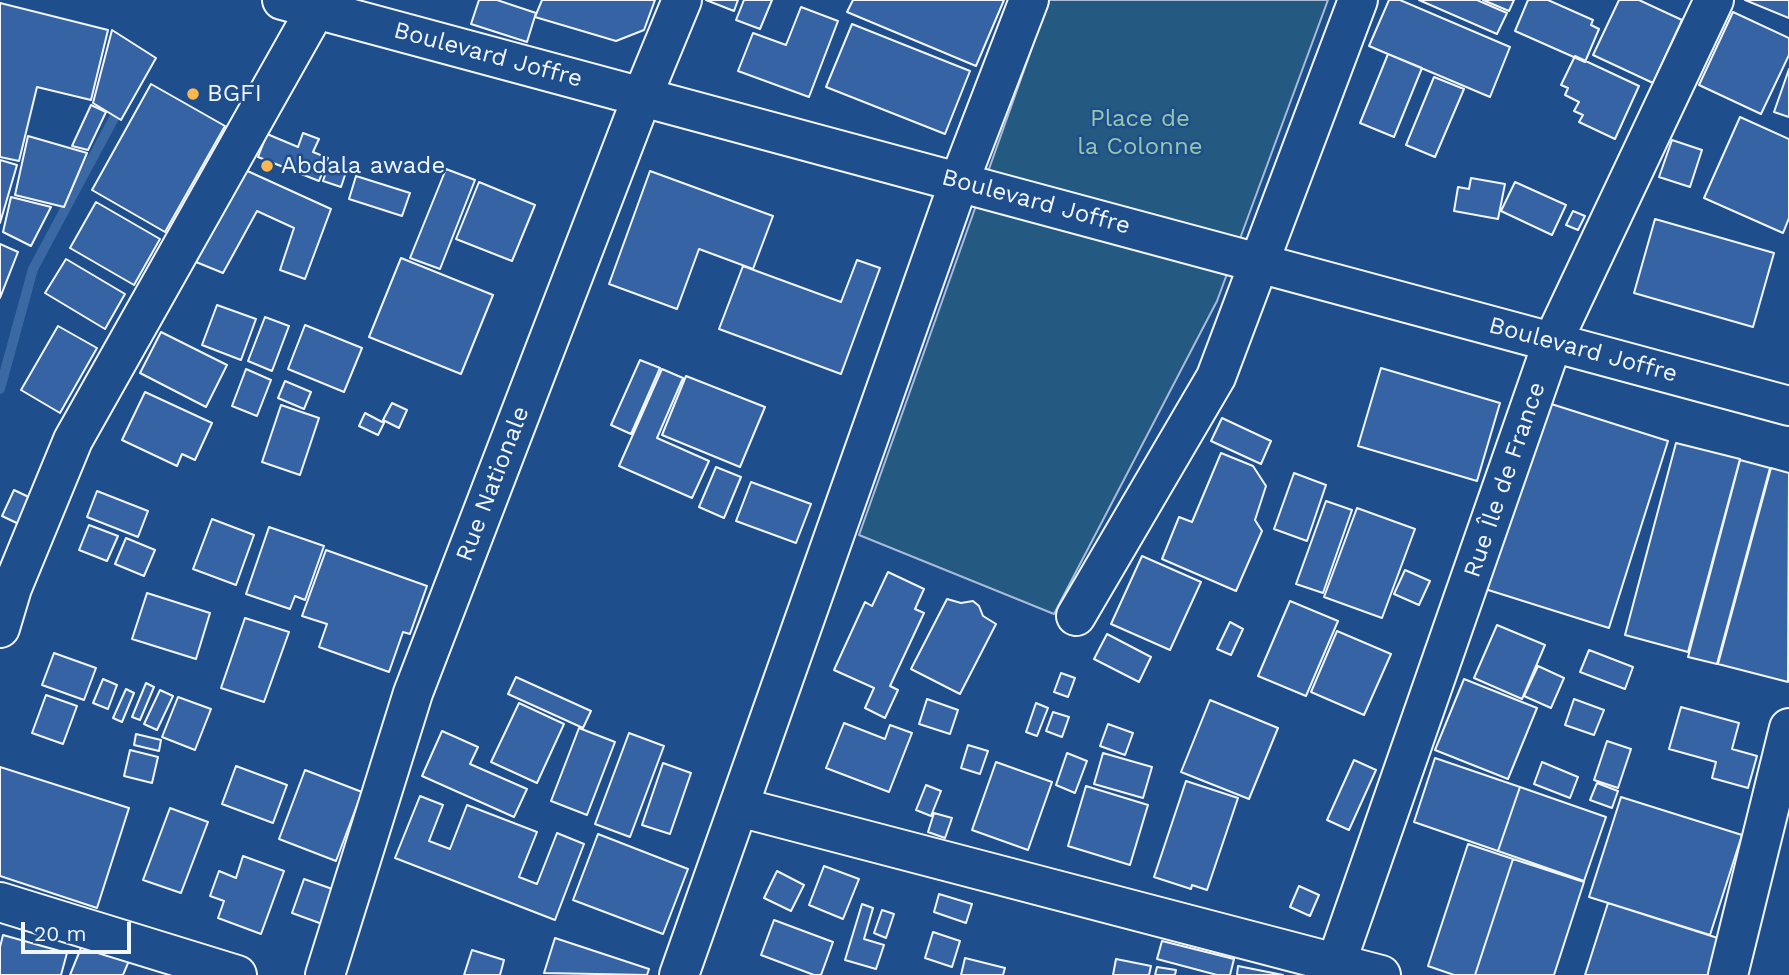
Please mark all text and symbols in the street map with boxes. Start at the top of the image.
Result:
street label: Boulevard Joffre [391,16,585,94]
place label: BGFI [207,80,262,108]
marker: BGFI [185,86,201,102]
park label: Place de la Colonne [1077,105,1203,161]
place label: Abdala awade [281,152,445,180]
marker: Abdala awade [259,158,275,174]
street label: Boulevard Joffre [939,163,1133,241]
street label: Boulevard Joffre [1486,311,1680,389]
street label: Rue Île de France [1458,378,1552,582]
street label: Rue Nationale [450,402,536,566]
scale bar [24,908,135,952]
text: 20 m [34,921,86,946]

